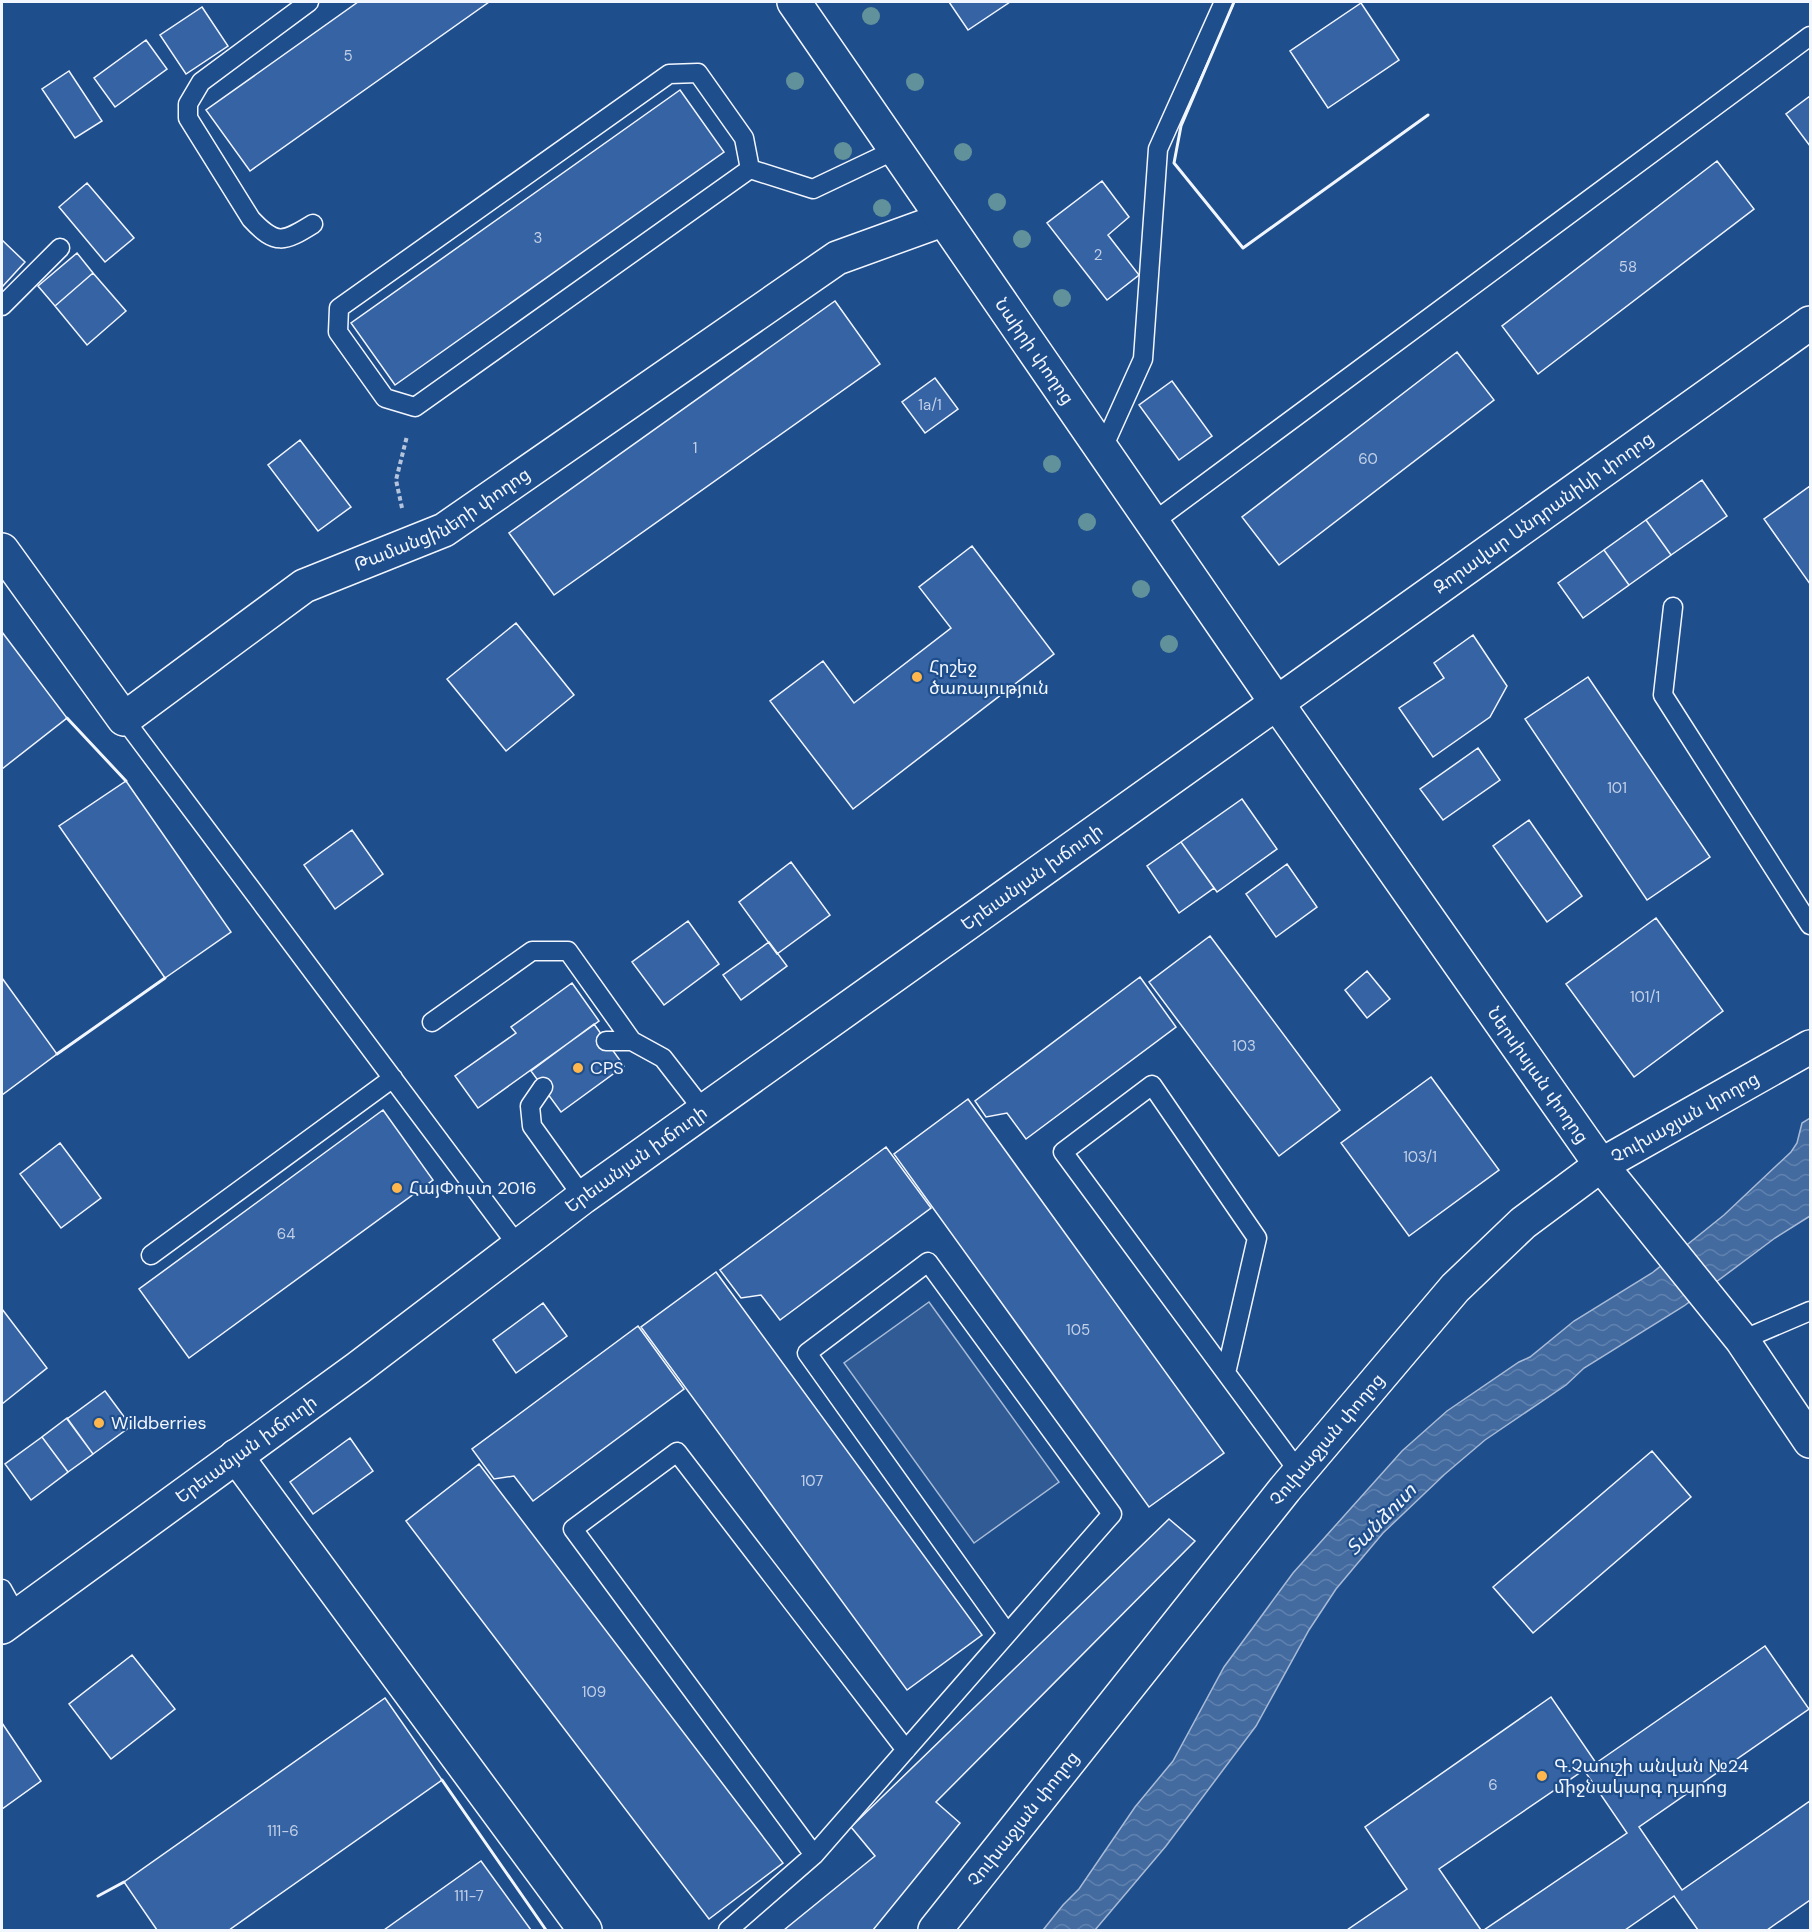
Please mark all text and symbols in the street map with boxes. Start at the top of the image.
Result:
house number: 5 [343,46,353,66]
house number: 3 [534,228,542,248]
house number: 2 [1094,245,1102,265]
house number: 58 [1619,257,1637,277]
street label: Նաիրի փողոց [989,293,1080,409]
house number: 1a/1 [918,395,942,415]
street label: Զորավար Անդրանիկի փողոց [1429,426,1658,600]
house number: 1 [693,438,697,458]
house number: 60 [1358,449,1378,469]
street label: Թամանցիների փողոց [350,462,535,577]
place label: Հրշեջ ծառայություն [929,655,1049,700]
marker: Հրշեջ ծառայություն [910,670,924,684]
house number: 101 [1607,778,1627,798]
street label: Երեւանյան խճուղի [956,818,1108,936]
house number: 101/1 [1630,987,1660,1007]
street label: Ներսիսյան փողոց [1482,1002,1594,1148]
house number: 103 [1232,1036,1256,1056]
place label: CPS [590,1056,624,1080]
marker: CPS [571,1061,585,1075]
street label: Չուխաջյան փողոց [1607,1066,1763,1169]
street label: Երեւանյան խճուղի [560,1100,712,1218]
house number: 103/1 [1403,1147,1437,1167]
place label: ՀայՓոստ 2016 [409,1176,537,1200]
marker: ՀայՓոստ 2016 [390,1181,404,1195]
house number: 64 [277,1224,295,1244]
house number: 105 [1066,1320,1090,1340]
street label: Չուխաջյան փողոց [1264,1368,1390,1511]
street label: Երեւանյան խճուղի [171,1390,322,1509]
place label: Wildberries [111,1411,206,1435]
marker: Wildberries [92,1416,106,1430]
house number: 107 [801,1471,823,1491]
water label: Տանձուտ [1340,1477,1422,1561]
house number: 109 [582,1682,606,1702]
street label: Չուխաջյան փողոց [962,1746,1084,1891]
place label: Գ.Չաուշի անվան №24 միջնակարգ դպրոց [1554,1754,1749,1799]
marker: Գ.Չաուշի անվան №24 միջնակարգ դպրոց [1535,1769,1549,1783]
house number: 6 [1488,1775,1498,1795]
house number: 111-6 [267,1821,299,1841]
house number: 111-7 [454,1886,484,1906]

